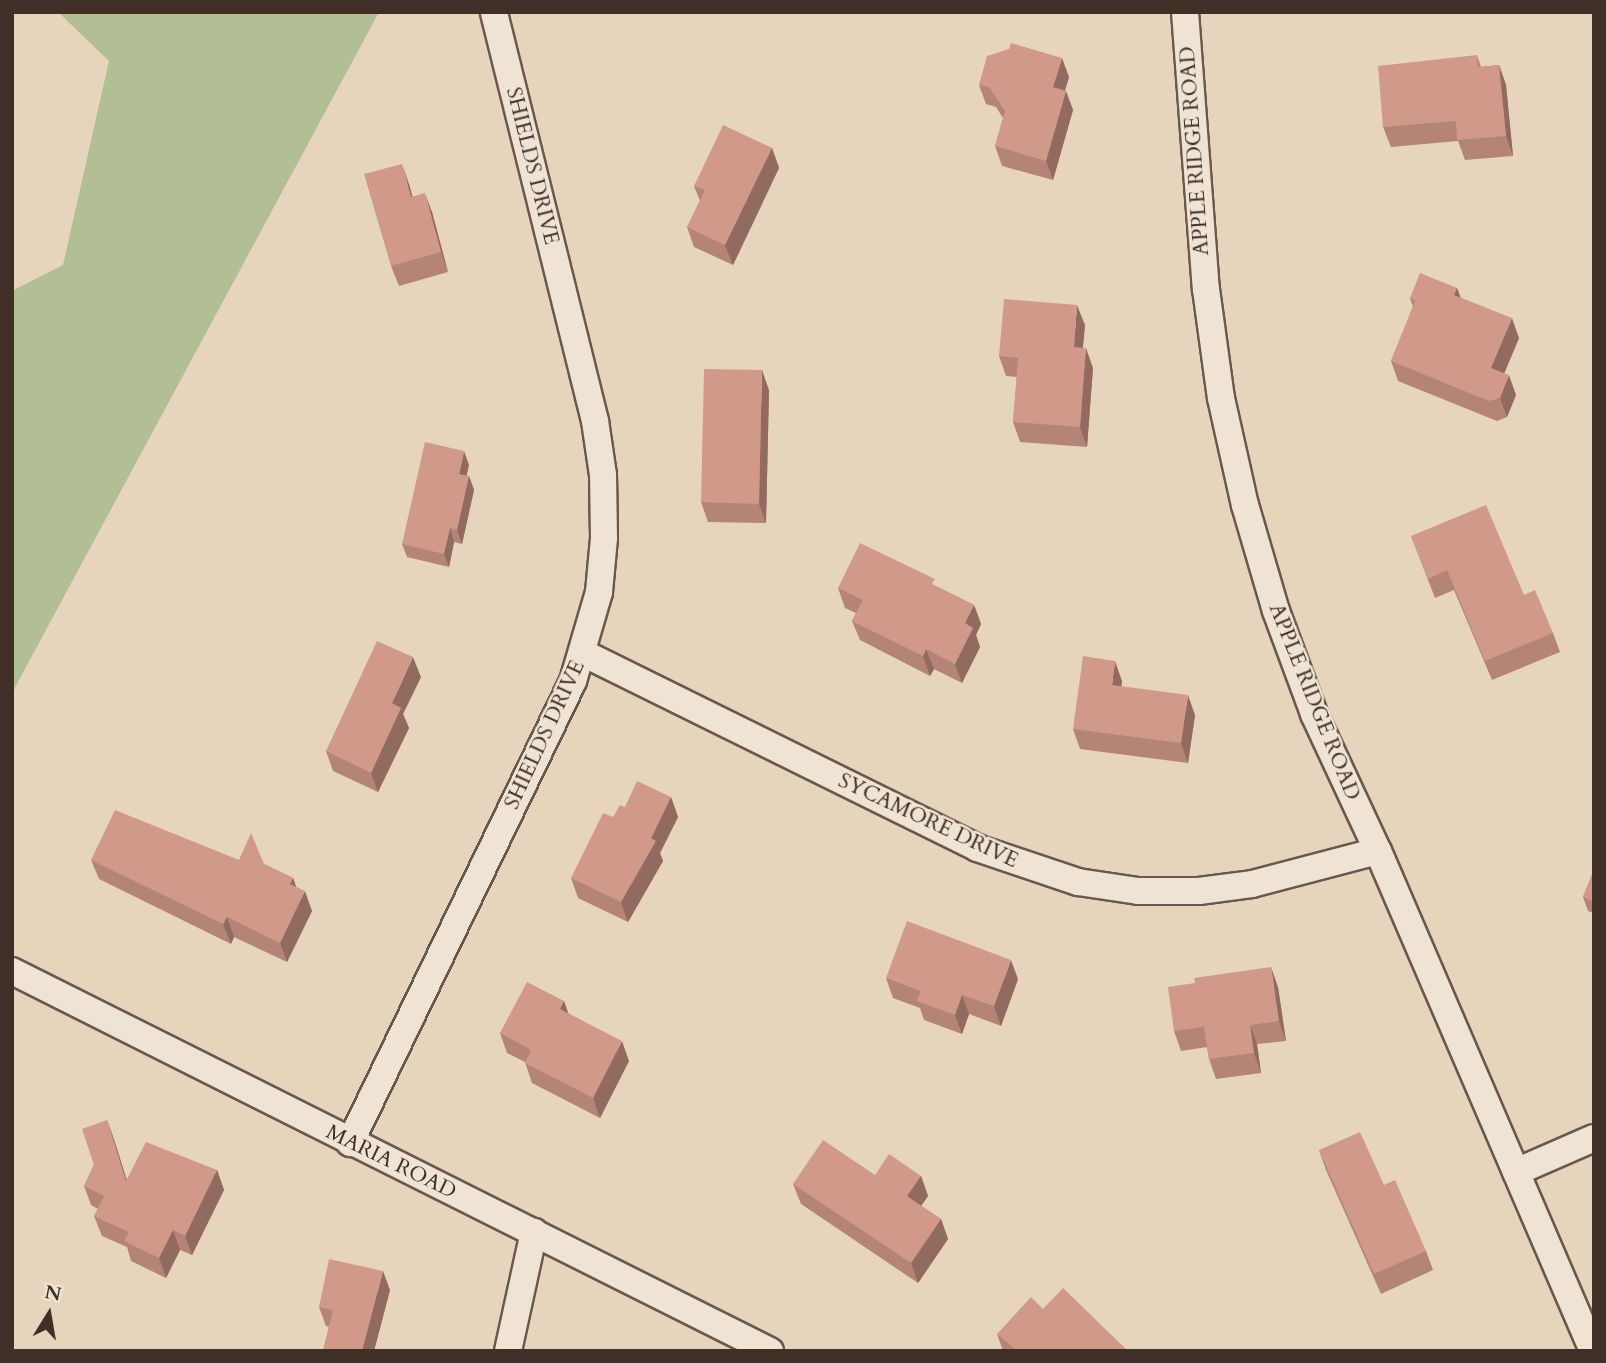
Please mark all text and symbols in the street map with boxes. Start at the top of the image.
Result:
street label: APPLE RIDGE ROAD [1175,45,1215,257]
street label: SHIELDS DRIVE [500,85,564,247]
street label: APPLE RIDGE ROAD [1263,600,1365,804]
street label: SHIELDS DRIVE [499,657,591,813]
street label: SYCAMORE DRIVE [834,768,1022,874]
street label: MARIA ROAD [322,1120,460,1204]
north arrow [14,1279,84,1349]
text: N [42,1279,64,1308]

